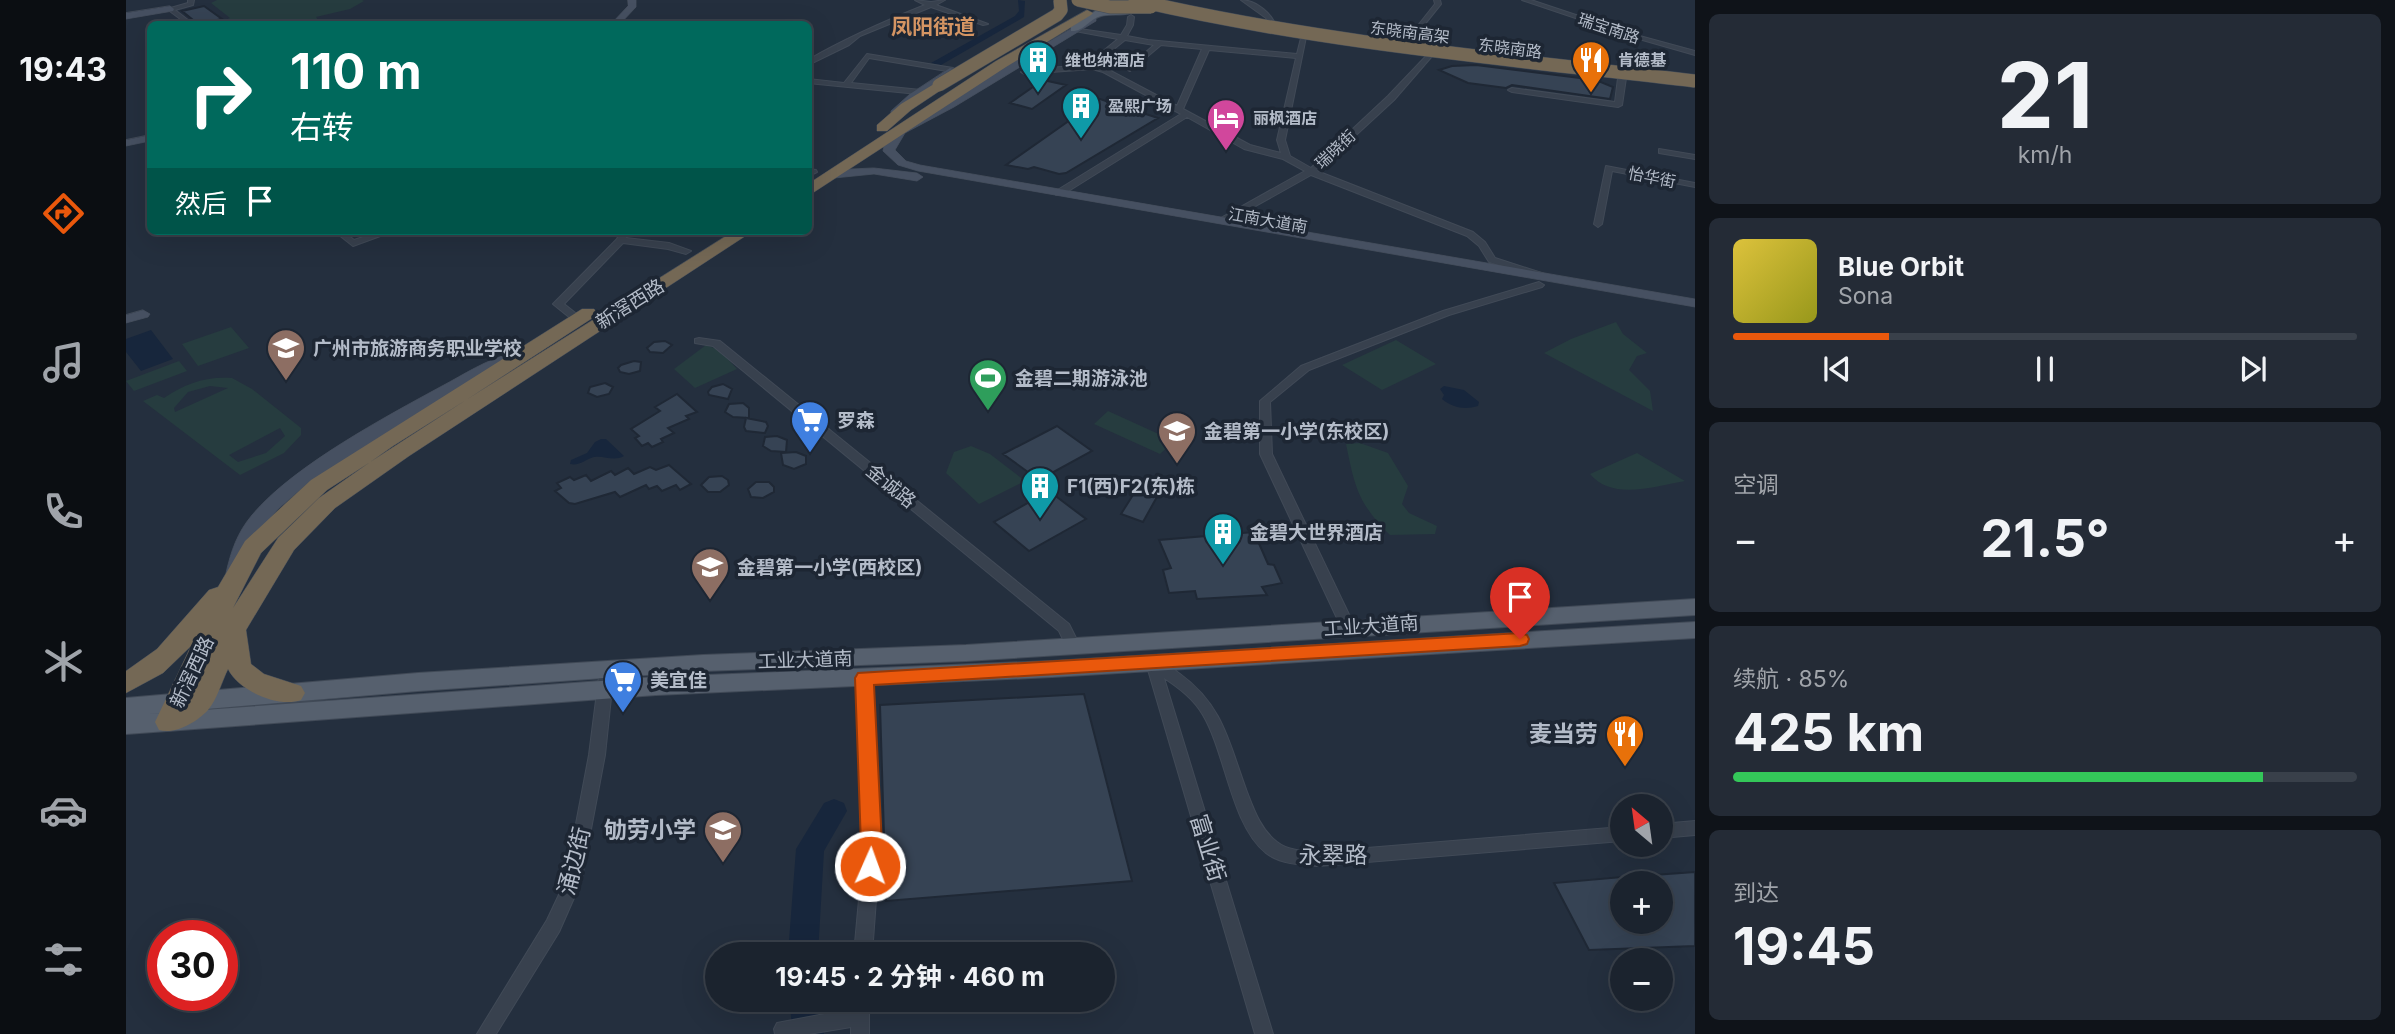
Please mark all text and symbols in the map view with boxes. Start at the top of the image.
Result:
street label: 瑞宝南路 [1575,9,1643,47]
district label: 凤阳街道 [891,14,975,39]
street label: 东晓南高架 [1369,17,1451,47]
street label: 东晓南路 [1477,34,1543,62]
building icon: 维也纳酒店 [1017,39,1059,94]
restaurant icon: 肯德基 [1570,39,1612,94]
text: 21 [1997,40,2093,150]
text: 110 m [290,42,422,101]
icon: right [175,49,266,140]
text: 19:43 [19,50,107,89]
place label: 维也纳酒店 [1065,50,1145,70]
place label: 肯德基 [1618,50,1667,70]
building icon: 盈熙广场 [1060,85,1102,140]
place label: 盈熙广场 [1108,96,1172,116]
hotel icon: 丽枫酒店 [1205,97,1247,152]
text: 右转 [290,108,354,147]
place label: 丽枫酒店 [1253,108,1317,128]
street label: 瑞晓街 [1311,125,1359,173]
text: km/h [2018,141,2072,169]
street label: 怡华街 [1627,163,1677,191]
icon: arrive [241,182,279,220]
text: 然后 [175,188,227,219]
icon: directions [39,189,88,238]
street label: 江南大道南 [1227,203,1309,237]
text: Blue Orbit [1838,251,1964,282]
street label: 新滘西路 [592,274,668,334]
text: Sona [1838,282,1893,310]
school or university icon: 广州市旅游商务职业学校 [265,327,307,382]
place label: 广州市旅游商务职业学校 [313,337,522,360]
icon: music [39,338,88,387]
icon: previous [1818,350,1856,388]
icon: pause [2026,350,2064,388]
icon: next [2234,350,2272,388]
sports icon: 金碧二期游泳池 [967,357,1009,412]
place label: 金碧二期游泳池 [1015,367,1148,390]
supermarket icon: 罗森 [789,399,831,454]
place label: 罗森 [837,409,875,432]
school or university icon: 金碧第一小学(东校区) [1156,410,1198,465]
place label: 金碧第一小学(东校区) [1204,420,1389,443]
street label: 金诚路 [862,459,920,513]
building icon: F1(西)F2(东)栋 [1019,465,1061,520]
text: 空调 [1733,471,1779,499]
place label: F1(西)F2(东)栋 [1067,475,1195,498]
icon: phone [39,487,88,536]
text: 21.5° [1980,507,2110,570]
building icon: 金碧大世界酒店 [1202,511,1244,566]
text: − [1733,516,1758,562]
text: + [2332,516,2357,562]
place label: 金碧大世界酒店 [1250,521,1383,544]
school or university icon: 金碧第一小学(西校区) [689,546,731,601]
place label: 金碧第一小学(西校区) [737,556,922,579]
pin [1490,567,1550,639]
icon: arrive [1501,578,1539,616]
street label: 工业大道南 [1323,611,1419,641]
street label: 新滘西路 [166,633,218,711]
icon: climate [39,637,88,686]
street label: 工业大道南 [757,647,853,673]
supermarket icon: 美宜佳 [602,659,644,714]
text: 续航 · 85% [1733,665,1849,693]
place label: 美宜佳 [650,669,707,692]
text: 425 km [1733,701,1924,764]
restaurant icon: 麦当劳 [1604,713,1646,768]
place label: 麦当劳 [1529,720,1598,748]
icon: car [39,786,88,835]
north arrow [1610,794,1673,858]
map controls [1610,794,1673,1011]
school or university icon: 劬劳小学 [702,809,744,864]
street label: 富业街 [1185,811,1231,885]
place label: 劬劳小学 [604,816,696,844]
street label: 涌边街 [552,824,596,898]
position arrow [833,829,907,903]
street label: 永翠路 [1299,841,1368,869]
button: + [1610,871,1673,934]
text: 到达 [1733,879,1779,907]
text: 19:45 [1733,915,1875,978]
speed limit sign: 30 [147,920,238,1011]
icon: filters [39,935,88,984]
button: − [1610,948,1673,1011]
text: 19:45 · 2 分钟 · 460 m [775,961,1045,992]

